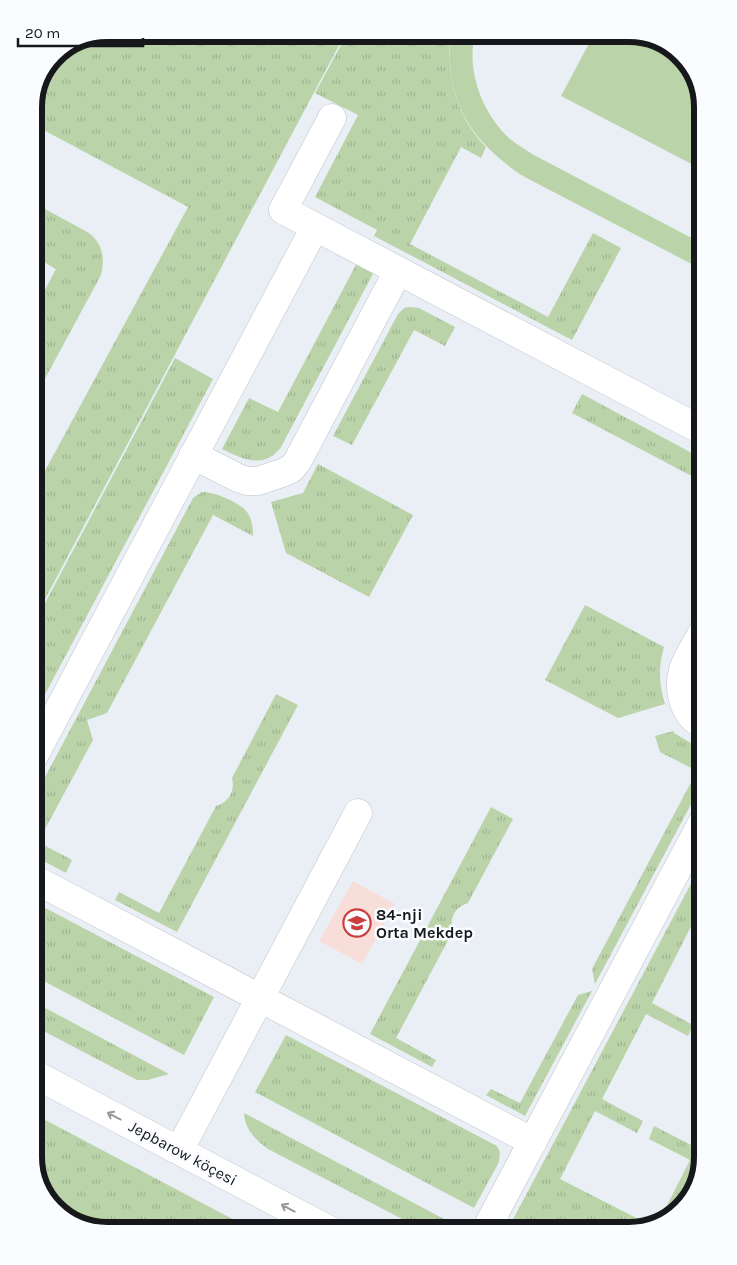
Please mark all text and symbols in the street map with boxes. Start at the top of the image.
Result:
scale bar [18,15,142,47]
text: 20 m [25,24,60,42]
place label: 84-nji Orta Mekdep [376,905,473,942]
school or university icon: 84-nji Orta Mekdep [342,908,372,938]
one-way arrow [106,1111,121,1121]
street label: Jepbarow köçesi [126,1117,240,1189]
one-way arrow [281,1203,296,1213]

